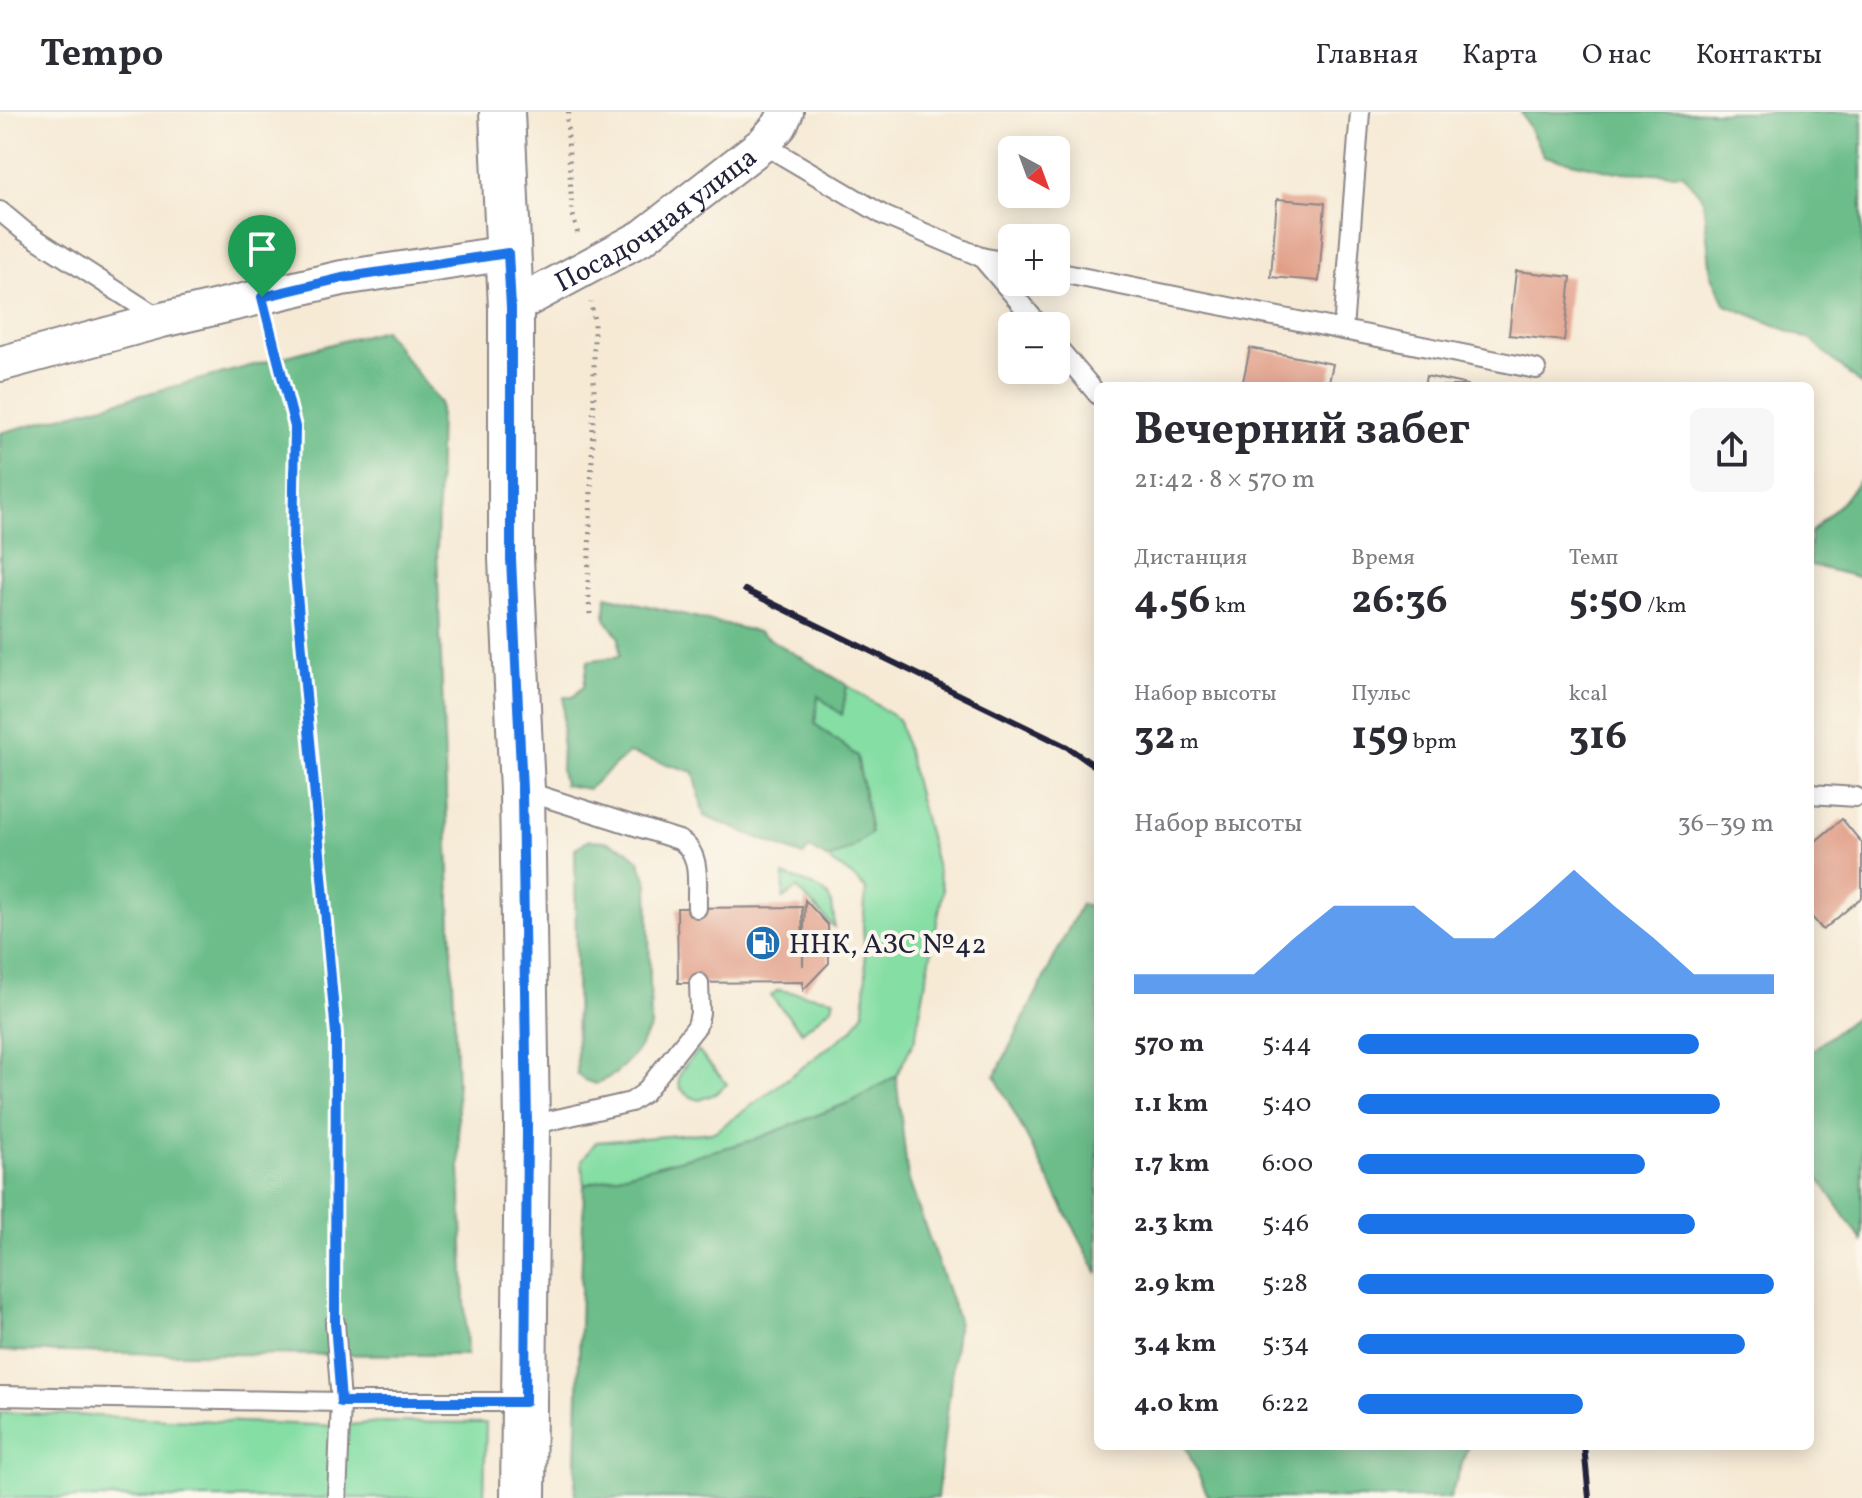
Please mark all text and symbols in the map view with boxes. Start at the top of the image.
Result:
text: Tempo [40,29,164,82]
text: Главная [1316,36,1418,75]
text: Карта [1462,36,1538,75]
text: О нас [1582,36,1652,75]
text: Контакты [1696,36,1822,75]
north arrow [998,136,1070,208]
map controls [998,136,1070,384]
street label: Посадочная улица [549,139,766,303]
pin [228,215,296,297]
button: + [998,224,1070,296]
icon: arrive [240,227,284,271]
button: − [998,312,1070,384]
text: Вечерний забег [1134,401,1470,462]
button: share [1690,408,1774,492]
text: 21:42 · 8 × 570 m [1134,462,1315,498]
text: Дистанция [1134,543,1247,574]
text: Время [1351,543,1415,574]
text: Темп [1569,543,1618,574]
text: 4.56 [1134,574,1210,630]
text: 26:36 [1351,574,1448,630]
text: 5:50 [1569,574,1643,630]
text: km [1210,591,1246,622]
text: /km [1643,591,1687,622]
text: Набор высоты [1134,679,1277,710]
text: Пульс [1351,679,1411,710]
text: kcal [1569,679,1608,710]
text: 32 [1134,710,1175,766]
text: 159 [1351,710,1408,766]
text: 316 [1569,710,1627,766]
text: m [1175,727,1199,758]
text: bpm [1408,727,1457,758]
text: Набор высоты [1134,806,1302,842]
text: 36–39 m [1677,806,1774,842]
fuel station icon: ННК, АЗС №42 [744,924,782,962]
place label: ННК, АЗС №42 [789,926,986,965]
text: 570 m [1134,1026,1204,1062]
text: 5:44 [1262,1026,1312,1062]
text: 1.1 km [1134,1086,1208,1122]
text: 5:40 [1262,1086,1311,1122]
text: 1.7 km [1134,1146,1210,1182]
text: 6:00 [1262,1146,1313,1182]
text: 2.3 km [1134,1206,1214,1242]
text: 5:46 [1262,1206,1309,1242]
text: 2.9 km [1134,1266,1215,1302]
text: 5:28 [1262,1266,1308,1302]
text: 3.4 km [1134,1326,1217,1362]
text: 5:34 [1262,1326,1310,1362]
text: 4.0 km [1134,1386,1219,1422]
text: 6:22 [1262,1386,1309,1422]

